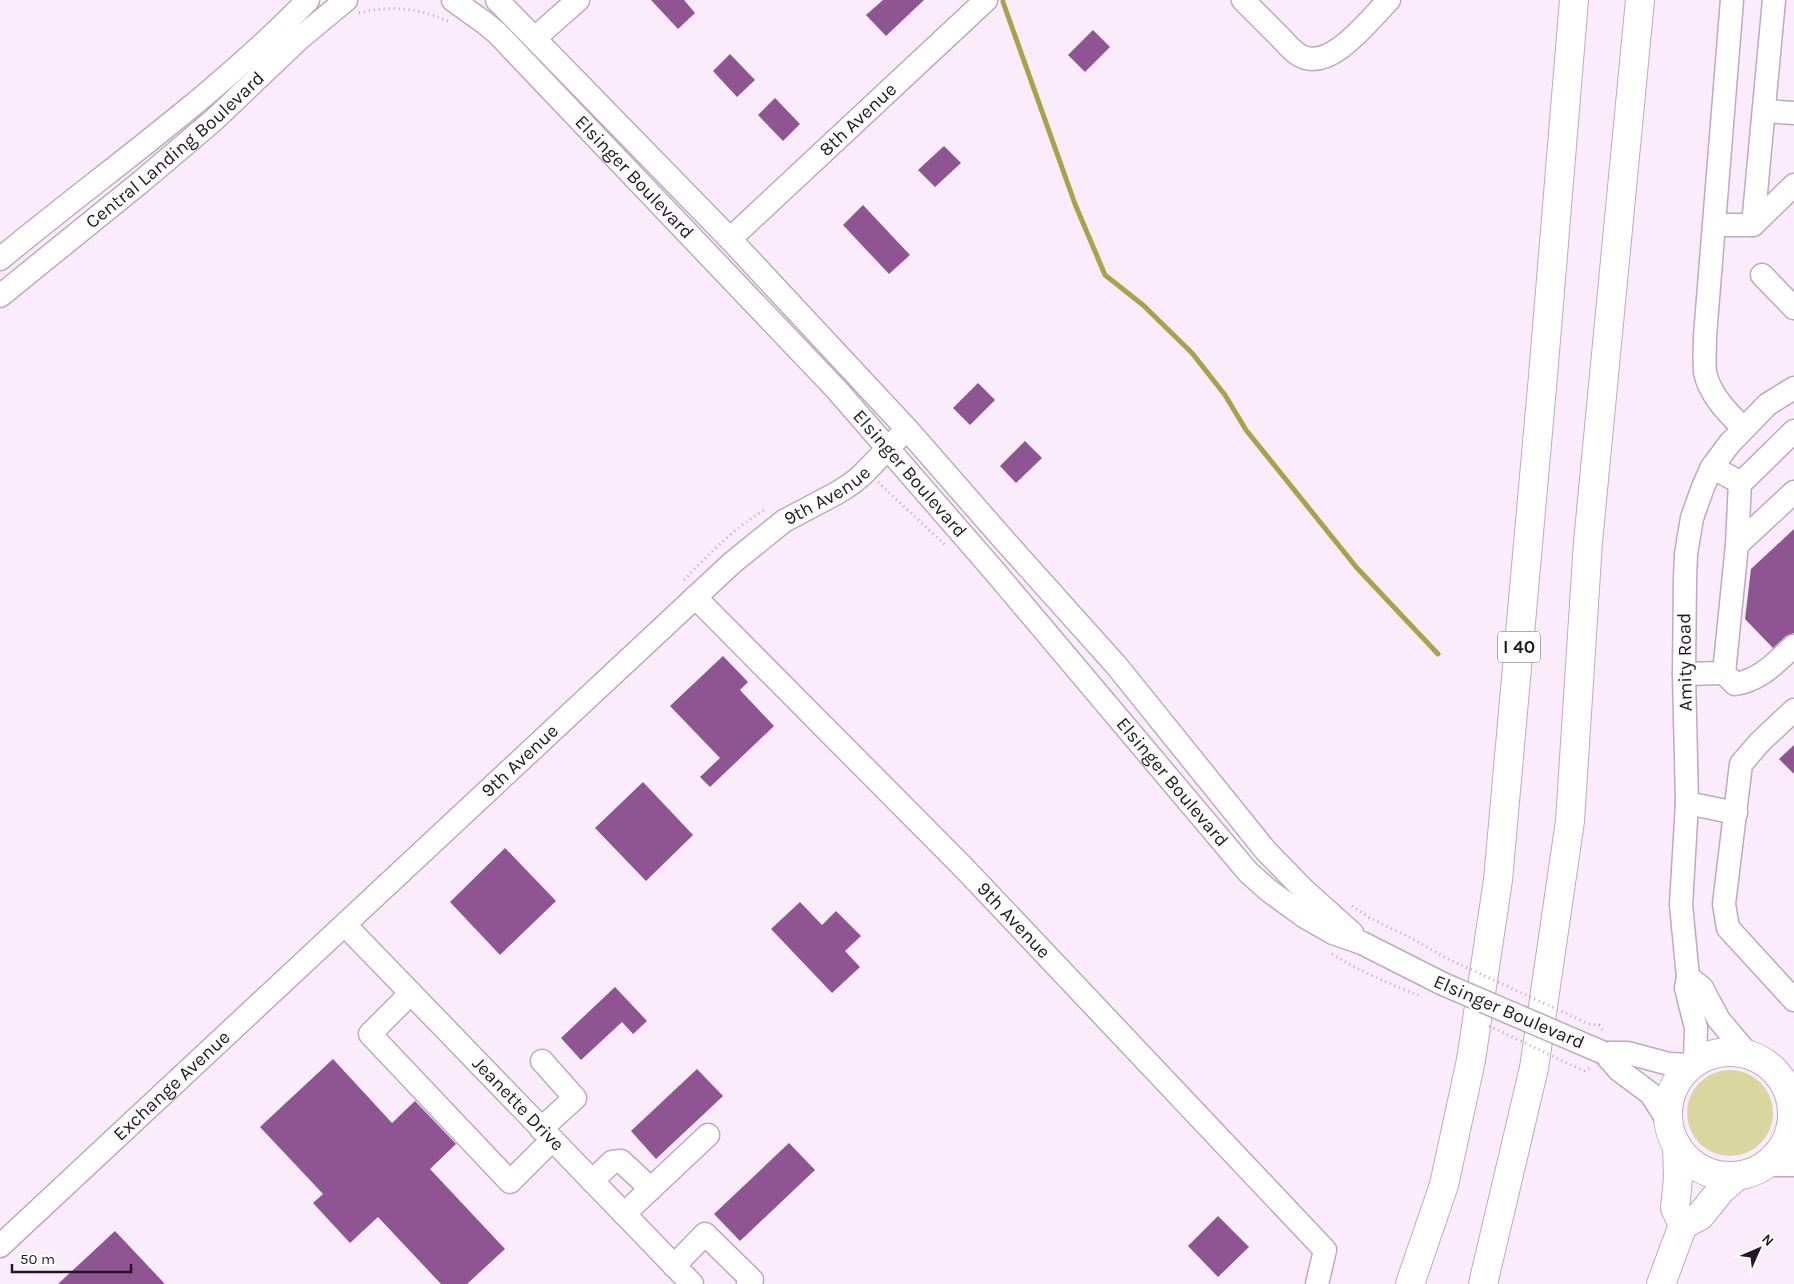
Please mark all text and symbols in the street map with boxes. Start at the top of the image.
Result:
street label: Central Landing Boulevard [81,67,269,233]
street label: 8th Avenue [815,78,901,161]
street label: Elsinger Boulevard [570,111,698,243]
street label: Elsinger Boulevard [848,405,971,542]
street label: 9th Avenue [780,462,875,530]
street label: Amity Road [1673,613,1697,711]
road number: I 40 [1498,632,1540,662]
street label: Elsinger Boulevard [1112,713,1233,851]
street label: 9th Avenue [477,720,563,802]
street label: 9th Avenue [972,878,1055,963]
street label: Elsinger Boulevard [1430,970,1588,1054]
street label: Exchange Avenue [109,1026,235,1145]
street label: Jeanette Drive [468,1052,568,1156]
north arrow [1734,1224,1784,1274]
text: N [1758,1231,1777,1250]
scale bar [12,1242,131,1274]
text: 50 m [20,1250,55,1268]

